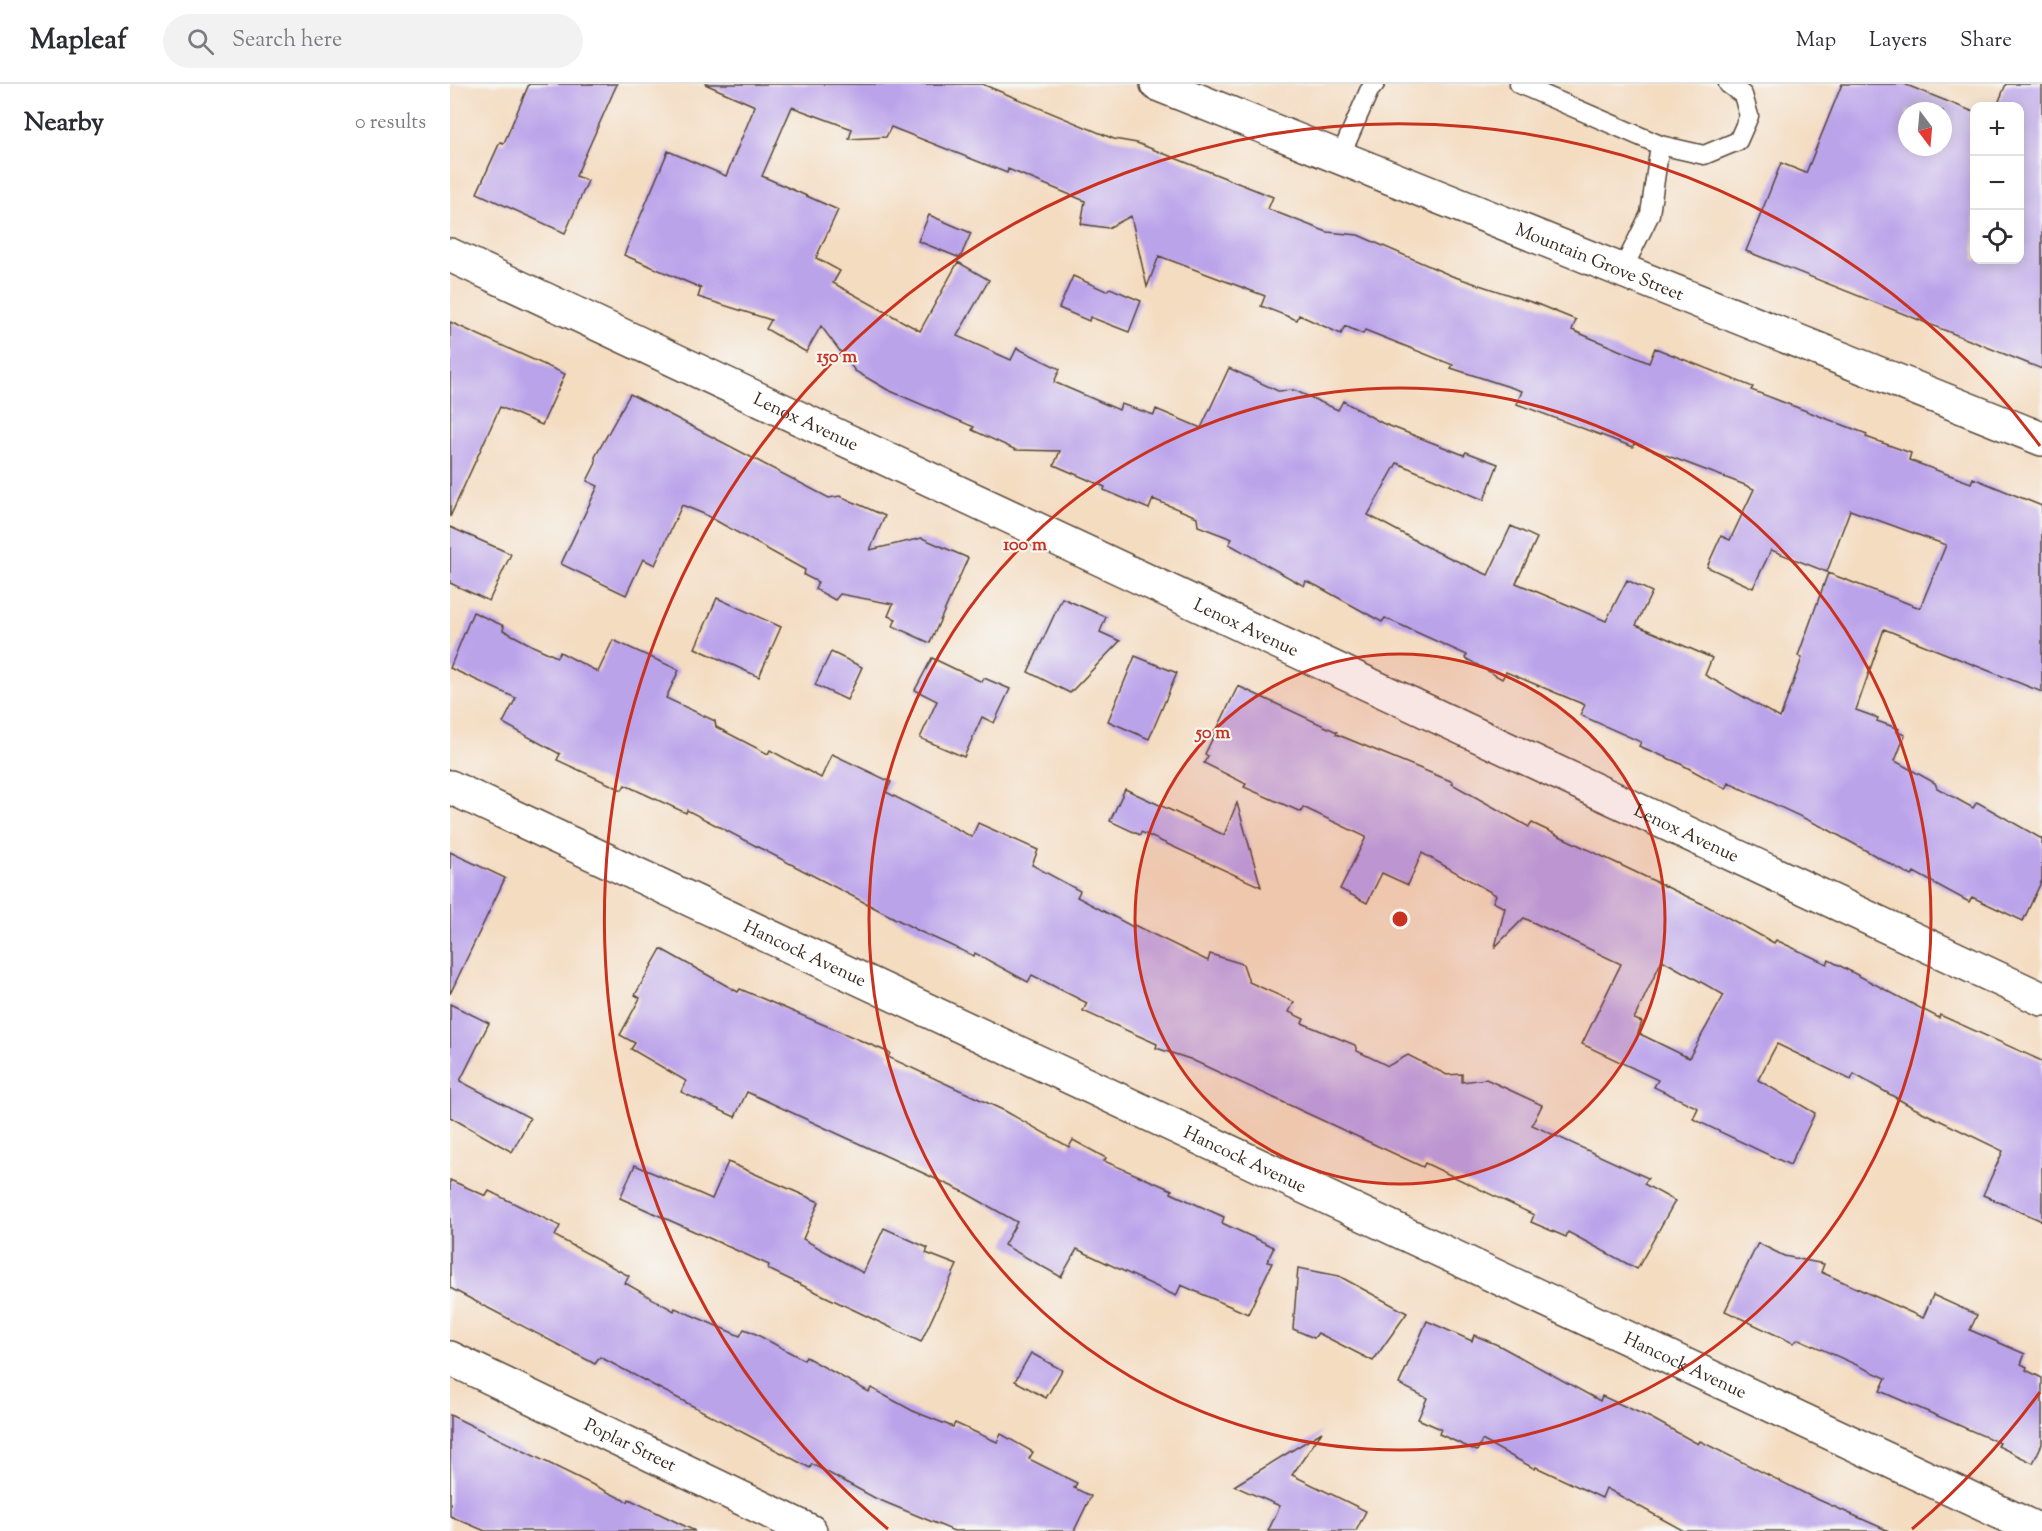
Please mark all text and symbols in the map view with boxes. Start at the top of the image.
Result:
search box [163,14,583,68]
text: Mapleaf [30,21,127,61]
icon: search [184,25,217,58]
text: Search here [232,25,342,57]
text: Map [1796,26,1836,56]
text: Layers [1869,26,1927,56]
text: Share [1960,26,2012,56]
north arrow [1898,102,1952,156]
map controls [1970,102,2024,264]
button: + [1970,102,2024,156]
text: Nearby [24,105,104,142]
text: 0 results [355,109,426,138]
button: − [1970,156,2024,210]
button: locate [1970,210,2024,264]
street label: Mountain Grove Street [1511,218,1687,309]
text: 150 m [817,345,857,371]
street label: Lenox Avenue [748,387,862,459]
text: 100 m [1003,533,1047,559]
street label: Lenox Avenue [1189,593,1302,665]
text: 50 m [1194,721,1230,747]
street label: Lenox Avenue [1629,799,1743,870]
centre of rings [1390,909,1410,929]
street label: Hancock Avenue [738,915,870,995]
street label: Hancock Avenue [1179,1121,1310,1201]
street label: Hancock Avenue [1619,1327,1750,1407]
street label: Poplar Street [579,1413,680,1480]

